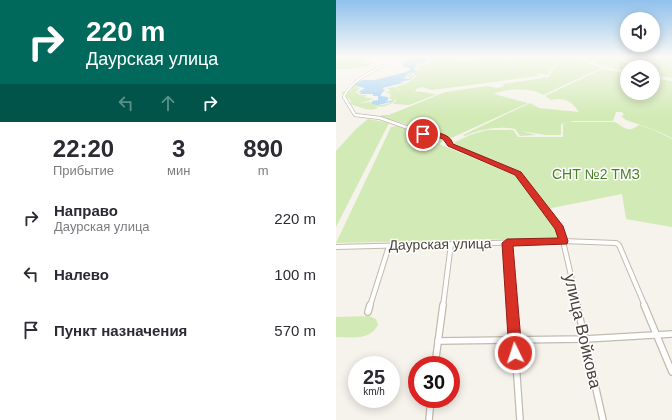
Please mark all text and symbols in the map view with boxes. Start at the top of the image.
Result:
map controls [620,12,660,100]
button: sound [620,12,660,52]
icon: right [20,16,72,68]
text: 220 m [86,16,165,47]
text: Даурская улица [86,49,218,69]
button: layers [620,60,660,100]
icon: left [115,92,137,114]
icon: ahead [157,92,179,114]
icon: right [199,92,221,114]
pin [406,117,440,151]
icon: arrive [412,123,434,145]
text: 22:20 [53,135,114,162]
text: 3 [172,135,185,162]
text: 890 [243,135,283,162]
text: Прибытие [53,163,114,178]
text: мин [167,163,190,178]
text: m [258,163,269,178]
park label: СНТ №2 ТМЗ [552,166,640,182]
text: Направо [54,202,118,219]
icon: right [20,207,42,229]
text: 220 m [274,210,316,227]
text: Даурская улица [54,219,150,234]
street label: Даурская улица [388,235,492,253]
icon: left [20,263,42,285]
text: Налево [54,266,109,283]
text: 100 m [274,266,316,283]
street label: улица Войкова [560,272,605,391]
icon: arrive [20,319,42,341]
text: Пункт назначения [54,322,187,339]
text: 570 m [274,322,316,339]
position arrow [494,332,536,374]
speed limit sign: 30 [408,356,460,408]
text: 25 [363,366,385,388]
text: km/h [363,386,385,397]

